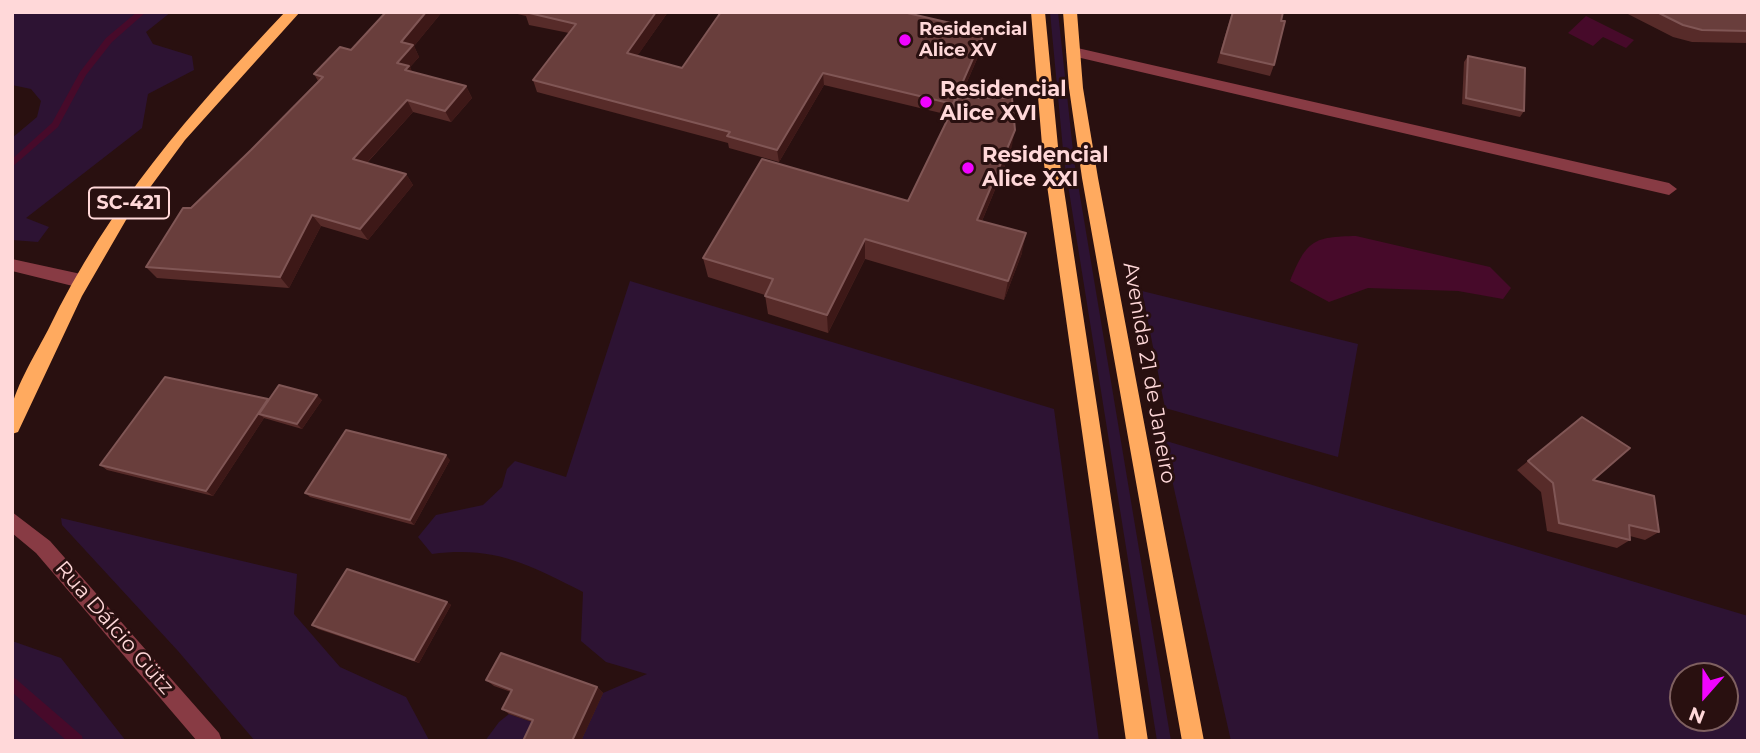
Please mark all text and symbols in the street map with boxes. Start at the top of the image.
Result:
place label: Residencial Alice XV [919,19,1027,61]
marker: Residencial Alice XV [897,32,913,48]
place label: Residencial Alice XVI [940,77,1066,127]
marker: Residencial Alice XVI [918,94,934,110]
place label: Residencial Alice XXI [982,143,1108,193]
marker: Residencial Alice XXI [960,160,976,176]
road number: SC-421 [89,188,169,218]
street label: Avenida 21 de Janeiro [1117,260,1181,486]
street label: Rua Dálcio Gütz [49,556,179,700]
north arrow [1669,662,1739,732]
text: N [1686,702,1708,729]

